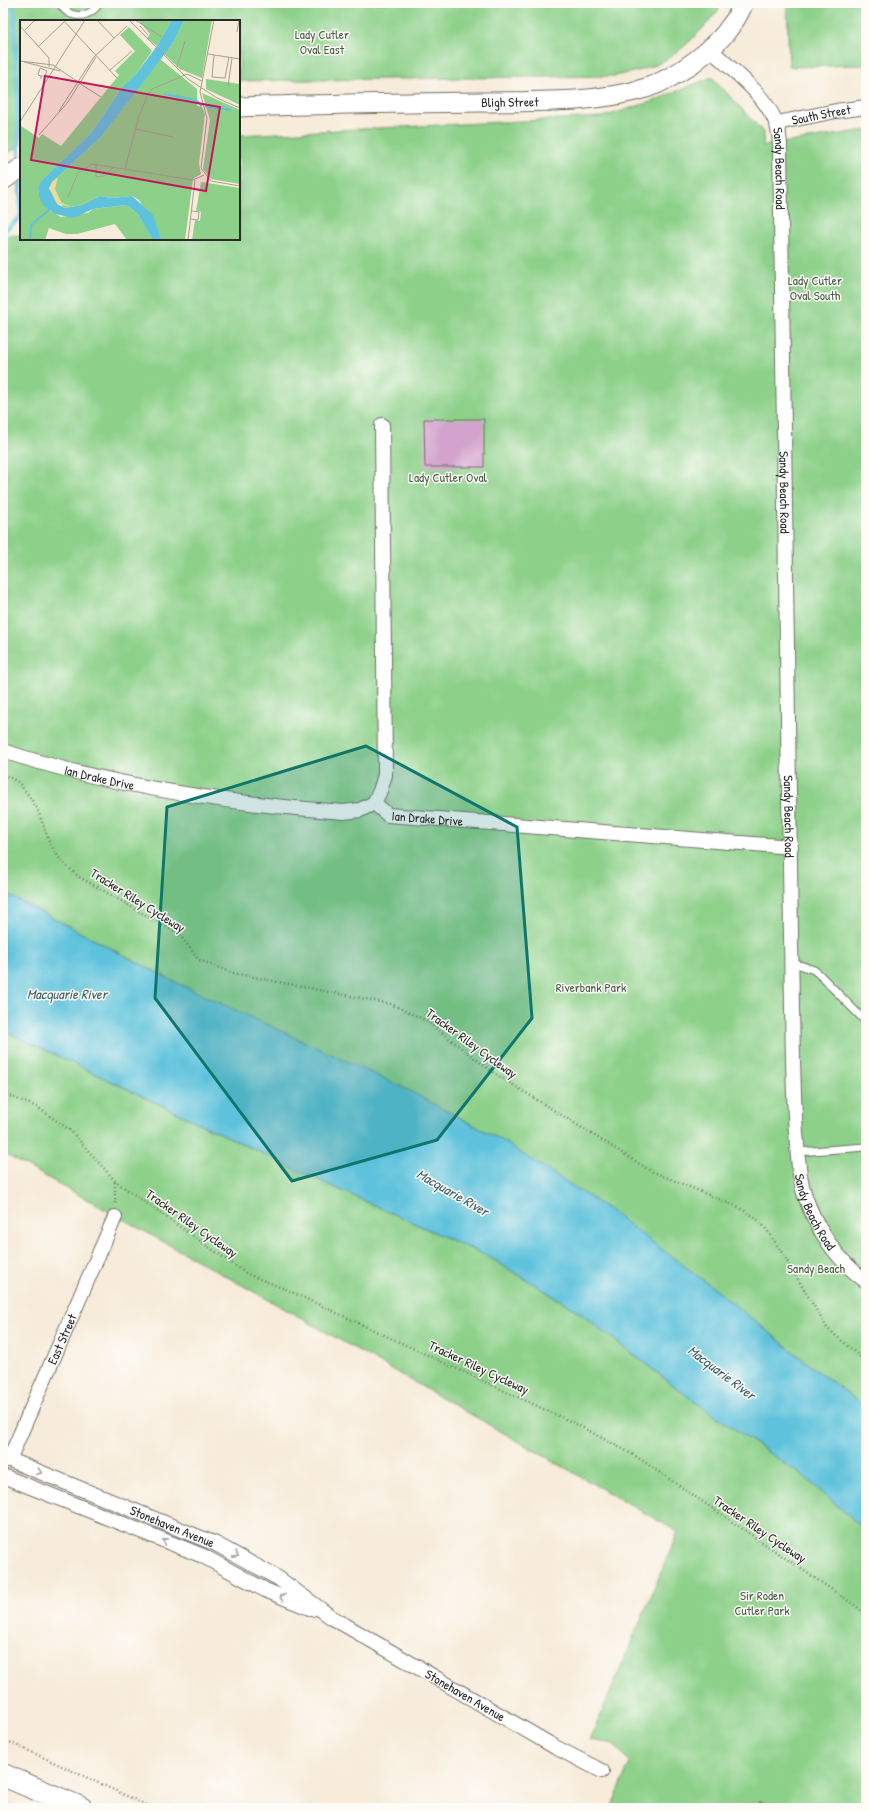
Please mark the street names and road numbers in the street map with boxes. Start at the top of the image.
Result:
street label: Bligh Street [481,92,539,111]
street label: South Street [790,100,852,129]
street label: Sandy Beach Road [769,126,790,210]
street label: Sandy Beach Road [775,451,794,534]
street label: Ian Drake Drive [62,760,136,794]
street label: Sandy Beach Road [780,775,799,858]
street label: Ian Drake Drive [391,806,464,830]
street label: Tracker Riley Cycleway [87,864,189,937]
street label: Tracker Riley Cycleway [423,1004,522,1083]
street label: Sandy Beach Road [791,1172,840,1254]
street label: Tracker Riley Cycleway [142,1184,242,1262]
street label: East Street [43,1310,81,1367]
street label: Tracker Riley Cycleway [426,1336,532,1398]
street label: Tracker Riley Cycleway [710,1491,810,1567]
street label: Stonehaven Avenue [128,1501,217,1551]
street label: Stonehaven Avenue [422,1665,509,1725]

